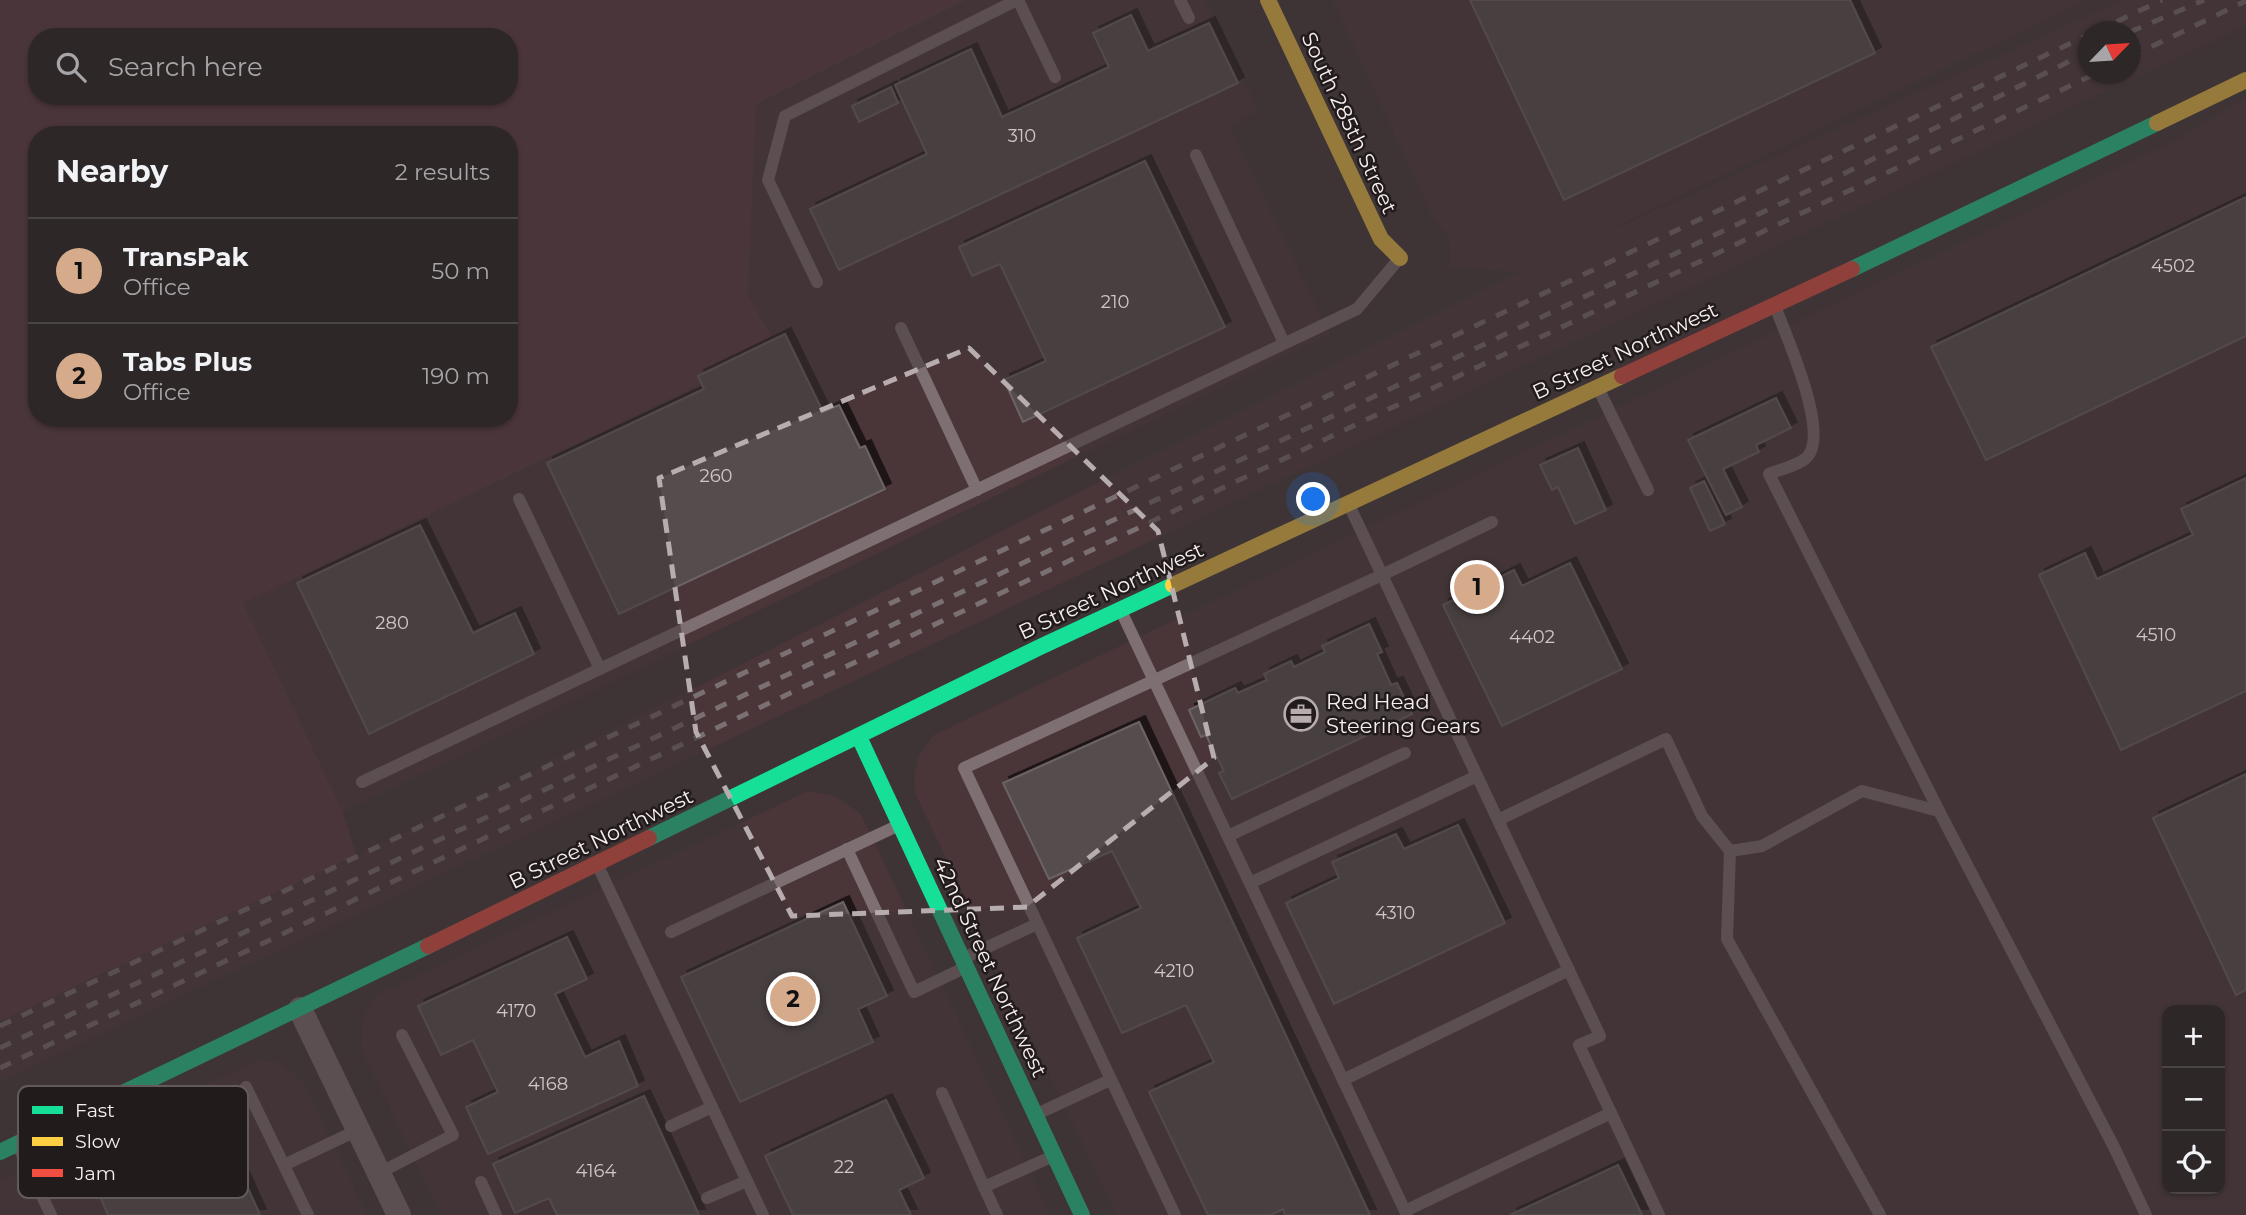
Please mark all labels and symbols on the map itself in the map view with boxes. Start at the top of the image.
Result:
north arrow [2078,21,2141,84]
street label: South 285th Street [1296,28,1402,217]
house number: 310 [1008,125,1036,147]
house number: 4502 [2151,255,2195,277]
house number: 210 [1101,291,1129,313]
street label: B Street Northwest [1528,297,1721,404]
house number: 260 [699,465,733,487]
your location [1296,482,1330,516]
street label: B Street Northwest [1014,537,1207,644]
pin: 1 [1454,561,1500,613]
house number: 280 [375,612,409,634]
house number: 4510 [2136,624,2176,646]
house number: 4402 [1509,626,1555,648]
place label: Red Head Steering Gears [1326,689,1480,738]
office icon: Red Head Steering Gears [1282,695,1320,733]
street label: B Street Northwest [505,783,697,894]
street label: 42nd Street Northwest [928,853,1052,1081]
house number: 4310 [1375,902,1415,924]
house number: 4210 [1154,960,1194,982]
pin: 2 [770,973,816,1025]
house number: 4170 [496,1000,536,1022]
house number: 4168 [528,1073,568,1095]
legend [18,1086,248,1198]
text: Fast [75,1099,115,1122]
text: Slow [75,1130,120,1153]
house number: 22 [834,1156,854,1178]
house number: 4164 [576,1160,617,1182]
text: Jam [74,1162,116,1185]

